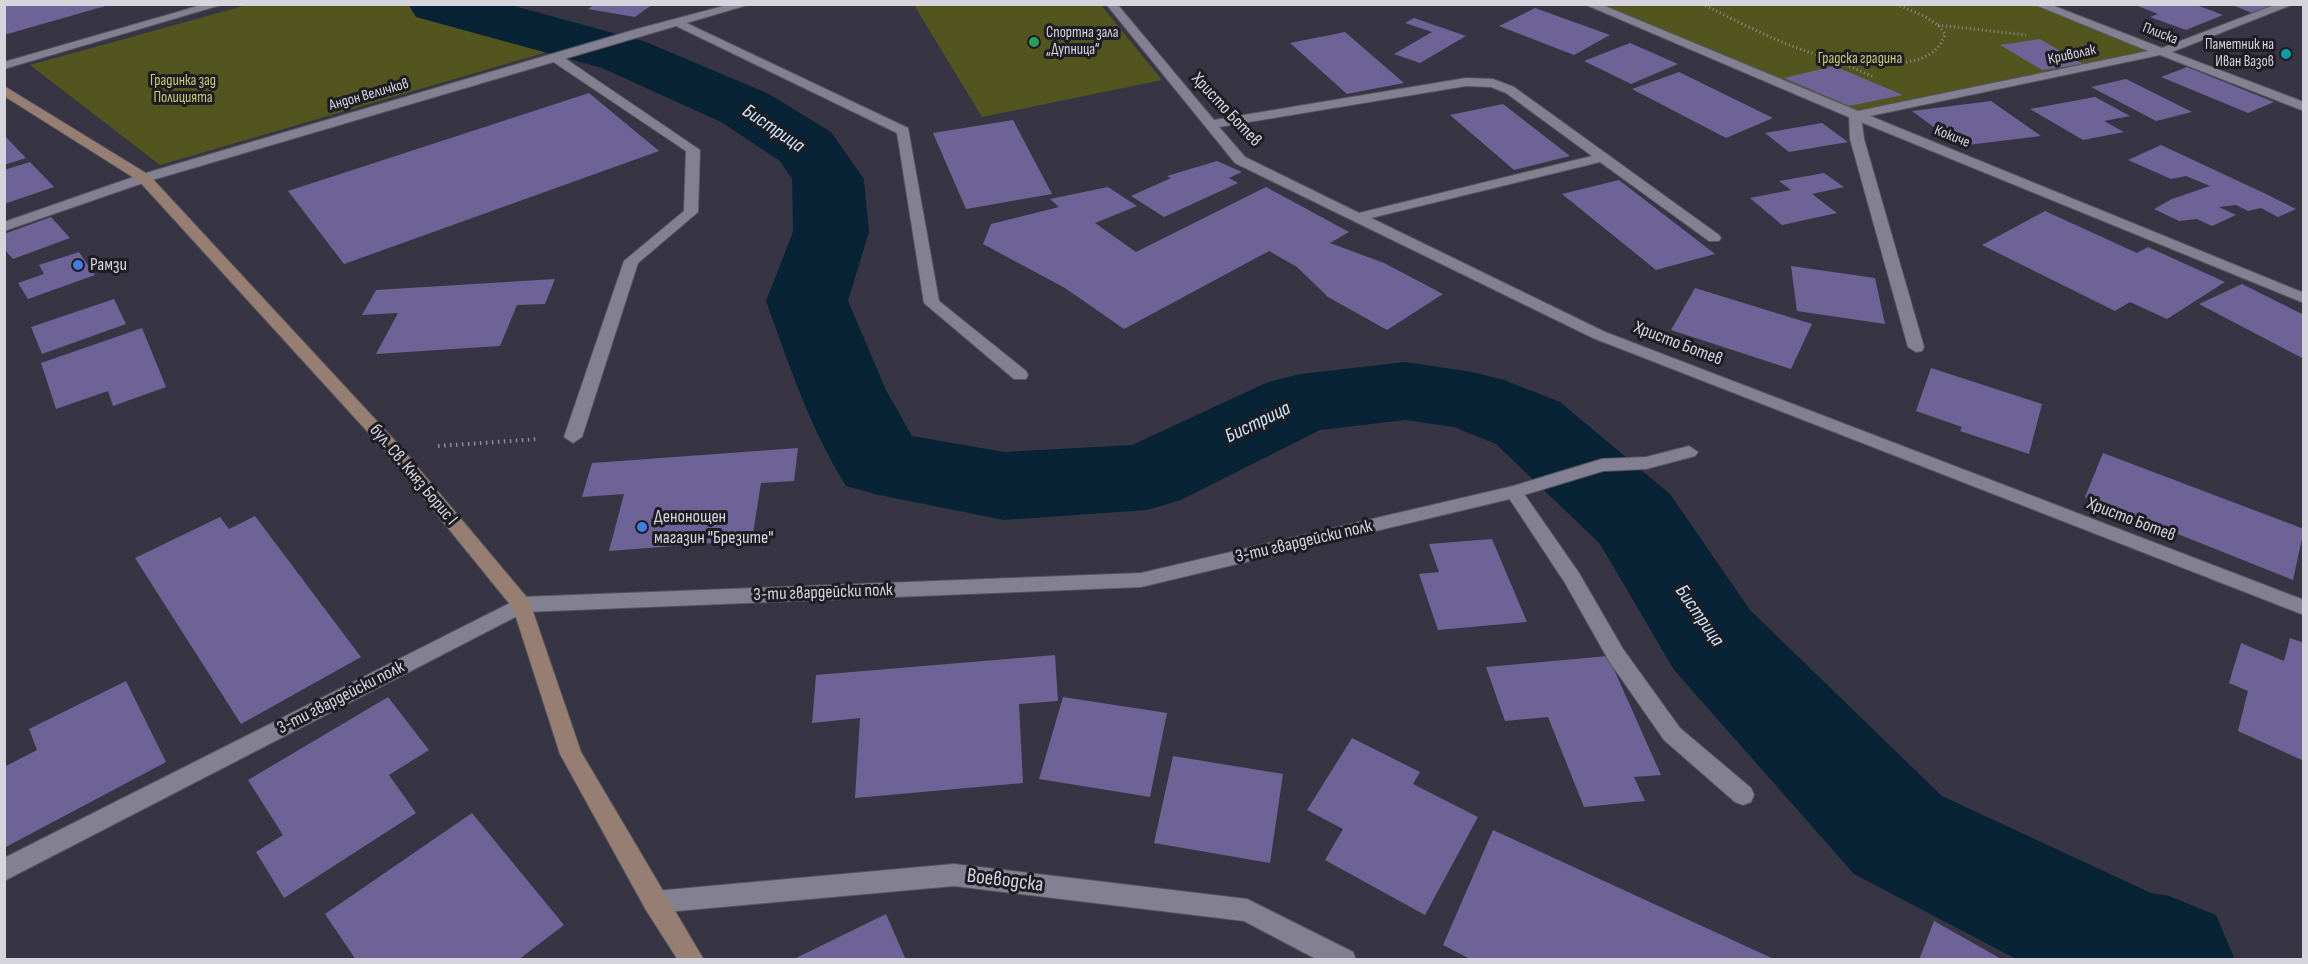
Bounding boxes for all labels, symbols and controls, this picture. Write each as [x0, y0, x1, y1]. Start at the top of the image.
street label: Плиска [2140, 19, 2180, 49]
place label: Спортна зала „Дупница“ [1046, 24, 1119, 59]
marker: Спортна зала „Дупница“ [1027, 35, 1041, 49]
place label: Паметник на Иван Вазов [2205, 36, 2274, 71]
street label: Криволак [2046, 41, 2098, 69]
marker: Паметник на Иван Вазов [2279, 47, 2293, 61]
park label: Градска градина [1818, 50, 1902, 68]
street label: Христо Ботев [1186, 69, 1266, 151]
park label: Градинка зад Полицията [150, 72, 216, 107]
street label: Андон Величков [327, 75, 411, 115]
water label: Бистрица [737, 100, 809, 158]
street label: Кокиче [1932, 122, 1972, 152]
place label: Рамзи [90, 254, 127, 276]
marker: Рамзи [71, 258, 85, 272]
street label: Христо Ботев [1631, 317, 1725, 371]
water label: Бистрица [1221, 397, 1295, 449]
street label: бул. Св. Княз Борис I [364, 420, 462, 530]
street label: Христо Ботев [2084, 493, 2178, 547]
place label: Денонощен магазин "Брезите" [654, 506, 774, 548]
street label: 3-ти гвардейски полк [1234, 516, 1374, 568]
marker: Денонощен магазин "Брезите" [635, 520, 649, 534]
street label: 3-ти гвардейски полк [753, 580, 893, 606]
water label: Бистрица [1669, 581, 1729, 651]
street label: 3-ти гвардейски полк [274, 657, 408, 739]
street label: Воеводска [965, 864, 1045, 898]

